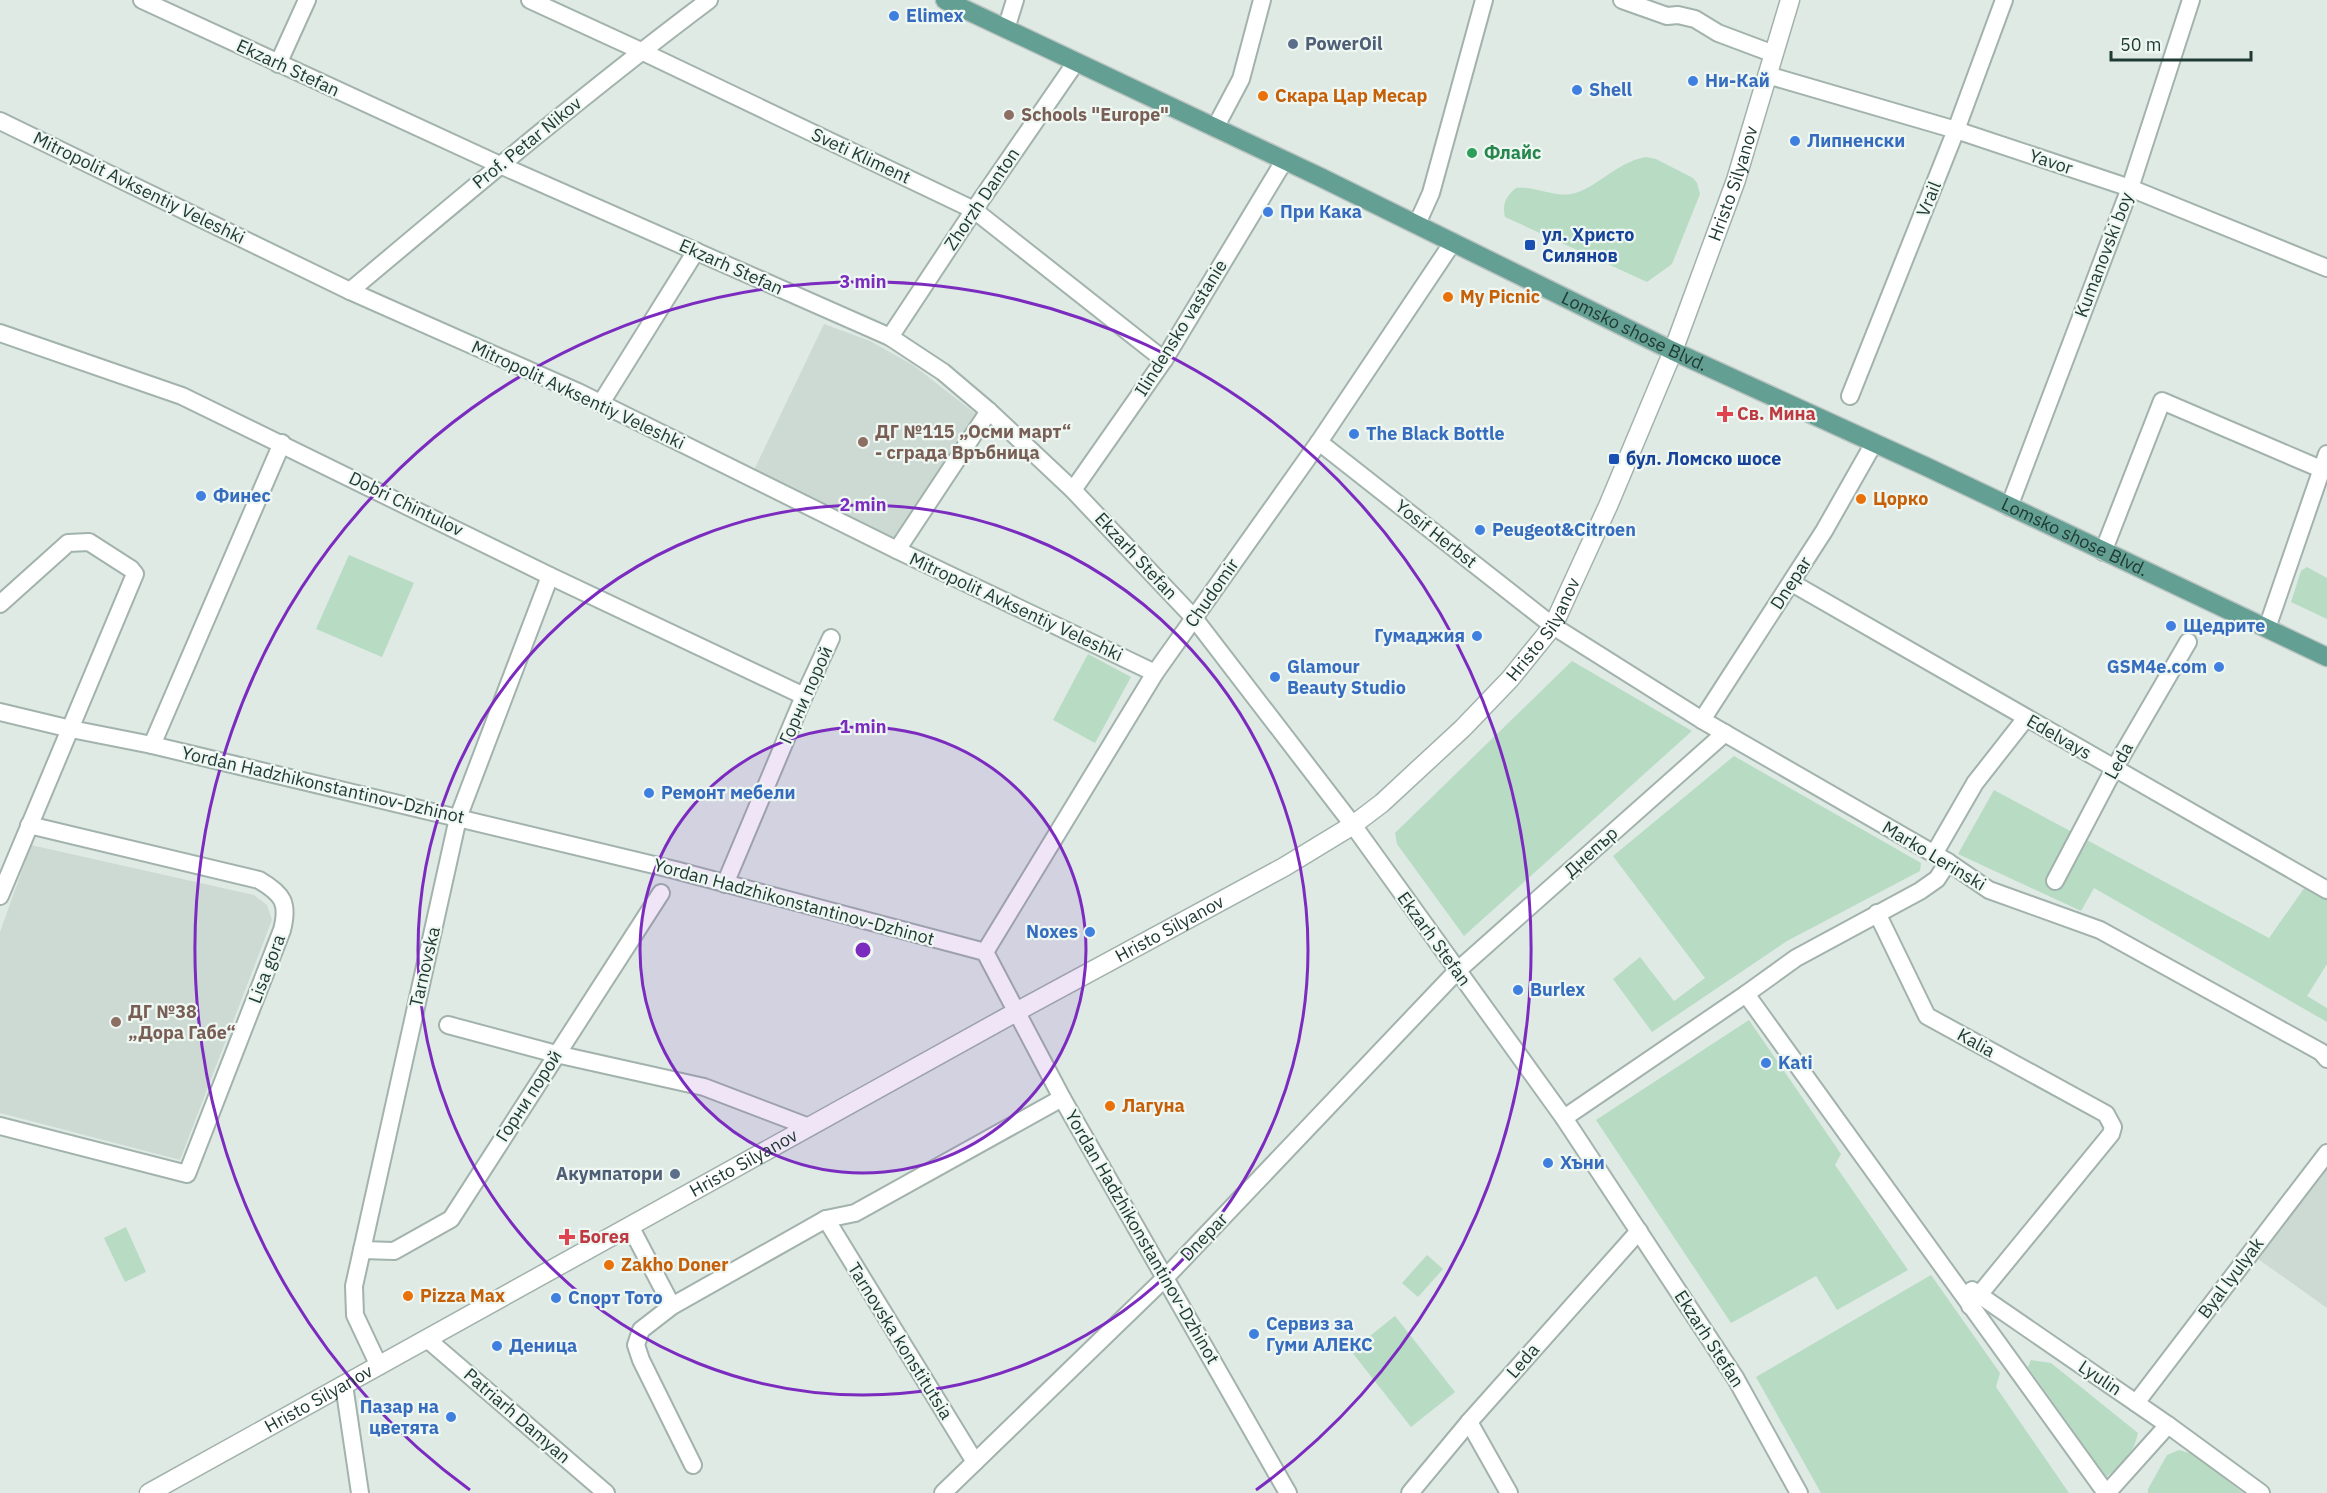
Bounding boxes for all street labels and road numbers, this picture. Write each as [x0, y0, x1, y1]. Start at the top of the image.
street label: Ekzarh Stefan [233, 34, 343, 101]
street label: Prof. Petar Nikov [467, 91, 586, 194]
street label: Sveti Kliment [808, 122, 915, 189]
street label: Hristo Silyanov [1703, 123, 1763, 244]
street label: Mitropolit Avksentiy Veleshki [30, 126, 249, 249]
street label: Zhorzh Danton [939, 143, 1024, 254]
street label: Yavor [2026, 144, 2076, 179]
street label: Vrail [1911, 178, 1946, 220]
street label: Kumanovski boy [2069, 189, 2138, 321]
street label: Ekzarh Stefan [676, 233, 787, 300]
street label: Ilindensko vastanie [1129, 255, 1232, 400]
street label: Lomsko shose Blvd. [1558, 286, 1711, 376]
street label: Mitropolit Avksentiy Veleshki [468, 335, 689, 454]
street label: Dobri Chintulov [345, 466, 467, 541]
street label: Lomsko shose Blvd. [1998, 492, 2152, 581]
street label: Yosif Herbst [1391, 494, 1482, 573]
street label: Ekzarh Stefan [1090, 507, 1183, 604]
street label: Mitropolit Avksentiy Veleshki [906, 547, 1127, 666]
street label: Dnepar [1765, 551, 1816, 614]
street label: Chudomir [1180, 553, 1244, 632]
street label: Hristo Silyanov [1501, 573, 1585, 686]
street label: Горни порой [774, 642, 837, 747]
street label: Edelvays [2023, 709, 2096, 764]
street label: Leda [2099, 738, 2138, 783]
street label: Yordan Hadzhikonstantinov-Dzhinot [179, 741, 467, 828]
street label: Marko Lerinski [1878, 816, 1990, 896]
street label: Днепър [1559, 821, 1622, 882]
street label: Yordan Hadzhikonstantinov-Dzhinot [651, 853, 937, 950]
street label: Ekzarh Stefan [1392, 887, 1476, 990]
street label: Hristo Silyanov [1111, 890, 1228, 967]
street label: Tarnovska [404, 924, 445, 1009]
street label: Lisa gora [243, 931, 290, 1006]
street label: Kalia [1953, 1023, 2000, 1062]
street label: Горни порой [490, 1046, 567, 1146]
street label: Yordan Hadzhikonstantinov-Dzhinot [1060, 1106, 1225, 1368]
street label: Hristo Silyanov [685, 1123, 802, 1202]
street label: Dnepar [1175, 1207, 1233, 1266]
street label: Byal lyulyak [2193, 1232, 2269, 1323]
street label: Tarnovska konstitutsia [843, 1258, 958, 1424]
street label: Ekzarh Stefan [1669, 1286, 1749, 1392]
street label: Leda [1501, 1338, 1544, 1383]
street label: Lyulin [2074, 1355, 2126, 1400]
street label: Hristo Silyanov [260, 1359, 377, 1438]
street label: Patriarh Damyan [459, 1363, 576, 1468]

